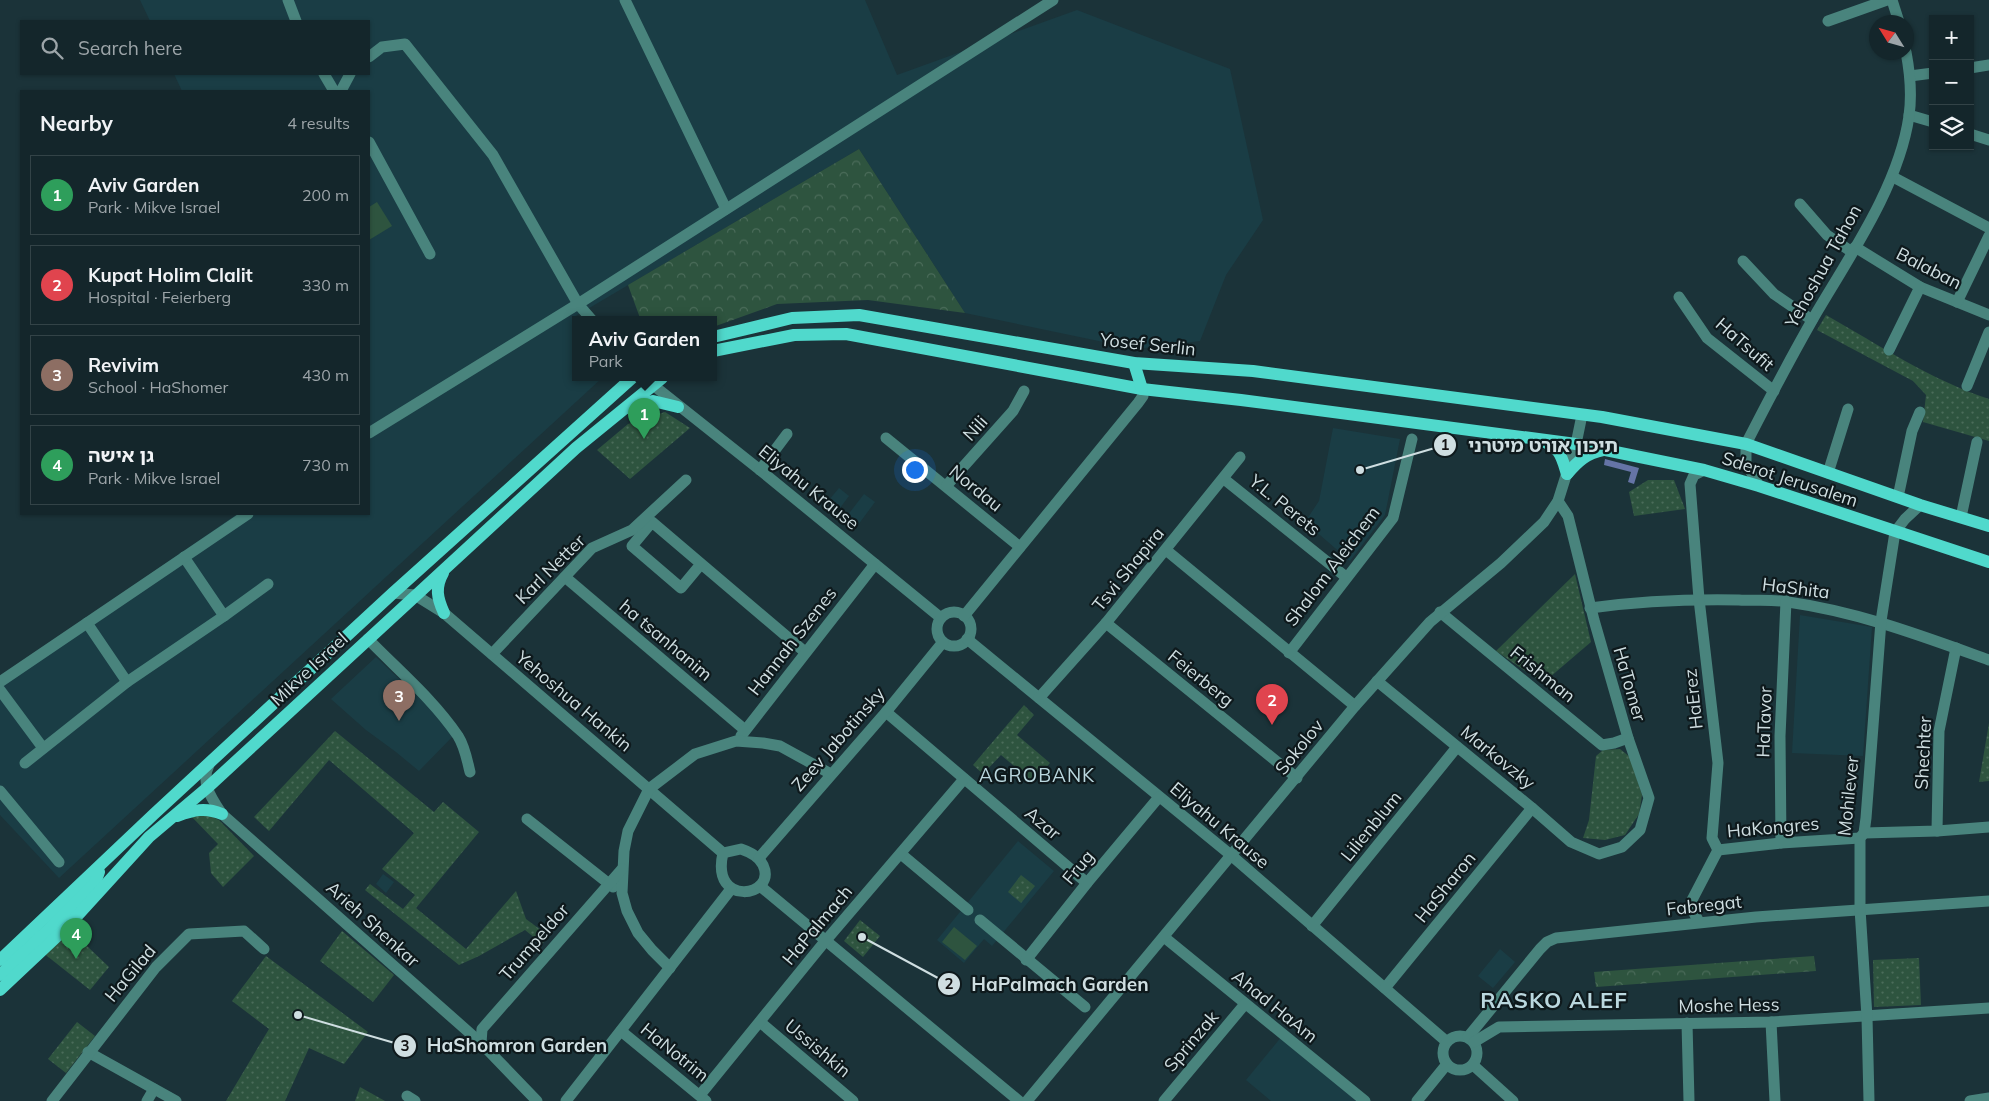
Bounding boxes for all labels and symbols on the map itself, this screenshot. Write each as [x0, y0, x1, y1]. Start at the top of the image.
north arrow [1869, 15, 1914, 60]
street label: Yehoshua Tahon [1779, 200, 1866, 332]
street label: Balaban [1892, 242, 1966, 294]
street label: HaTsufit [1711, 312, 1779, 376]
street label: Yosef Serlin [1098, 327, 1197, 360]
pin: 1 [628, 398, 660, 439]
street label: Nili [958, 411, 992, 445]
callout: תיכון אורט מיטרני [1433, 428, 1628, 462]
text: תיכון אורט מיטרני [1468, 433, 1618, 457]
text: 1 [1440, 435, 1450, 454]
street label: Eliyahu Krause [754, 439, 864, 535]
street label: Sderot Jerusalem [1719, 446, 1861, 512]
your location [902, 457, 928, 483]
street label: Nordau [945, 460, 1007, 516]
street label: Y.L. Perets [1244, 469, 1325, 541]
street label: Shalom Aleichem [1279, 501, 1385, 631]
street label: Tsvi Shapira [1087, 522, 1169, 616]
street label: Karl Netter [510, 529, 590, 609]
street label: HaShita [1761, 572, 1831, 604]
street label: Hannah Szenes [743, 582, 841, 700]
street label: ha tsanhanim [615, 594, 717, 686]
street label: Mikve Israel [265, 627, 353, 711]
street label: Frishman [1506, 641, 1580, 707]
street label: HaTomer [1608, 644, 1652, 724]
street label: Yehoshua Hankin [510, 645, 637, 756]
street label: Feierberg [1163, 645, 1239, 711]
street label: HaErez [1678, 668, 1708, 730]
pin: 3 [383, 680, 415, 721]
street label: Zeev Jabotinsky [787, 682, 890, 796]
pin: 2 [1256, 684, 1288, 725]
street label: HaTavor [1751, 686, 1777, 758]
street label: Sokolov [1270, 714, 1329, 779]
street label: Shechter [1910, 715, 1936, 790]
street label: Markovzky [1456, 720, 1540, 794]
street label: Mohilever [1832, 754, 1864, 837]
district label: AGROBANK [979, 763, 1095, 787]
street label: Eliyahu Krause [1166, 777, 1274, 873]
street label: Lilienblum [1336, 786, 1406, 866]
street label: Azar [1020, 801, 1066, 845]
street label: HaKongres [1726, 812, 1820, 842]
street label: Frug [1057, 845, 1099, 889]
street label: HaSharon [1410, 847, 1480, 927]
street label: Arieh Shenkar [322, 876, 425, 972]
street label: HaPalmach [777, 880, 857, 970]
street label: Fabregat [1665, 890, 1743, 920]
street label: Trumpeldor [494, 898, 574, 985]
pin: 4 [60, 918, 92, 959]
street label: HaGilad [99, 940, 161, 1006]
street label: Ahad HaAm [1227, 964, 1323, 1048]
callout: HaPalmach Garden [936, 967, 1158, 1001]
text: HaPalmach Garden [971, 972, 1149, 996]
text: 2 [944, 974, 954, 993]
district label: RASKO ALEF [1480, 986, 1628, 1014]
street label: Moshe Hess [1678, 993, 1780, 1017]
street label: Sprinzak [1159, 1005, 1224, 1076]
street label: Ussishkin [780, 1014, 856, 1082]
street label: HaNotrim [636, 1018, 714, 1086]
callout: HaShomron Garden [392, 1029, 618, 1063]
text: HaShomron Garden [427, 1033, 607, 1057]
text: 3 [400, 1036, 410, 1055]

